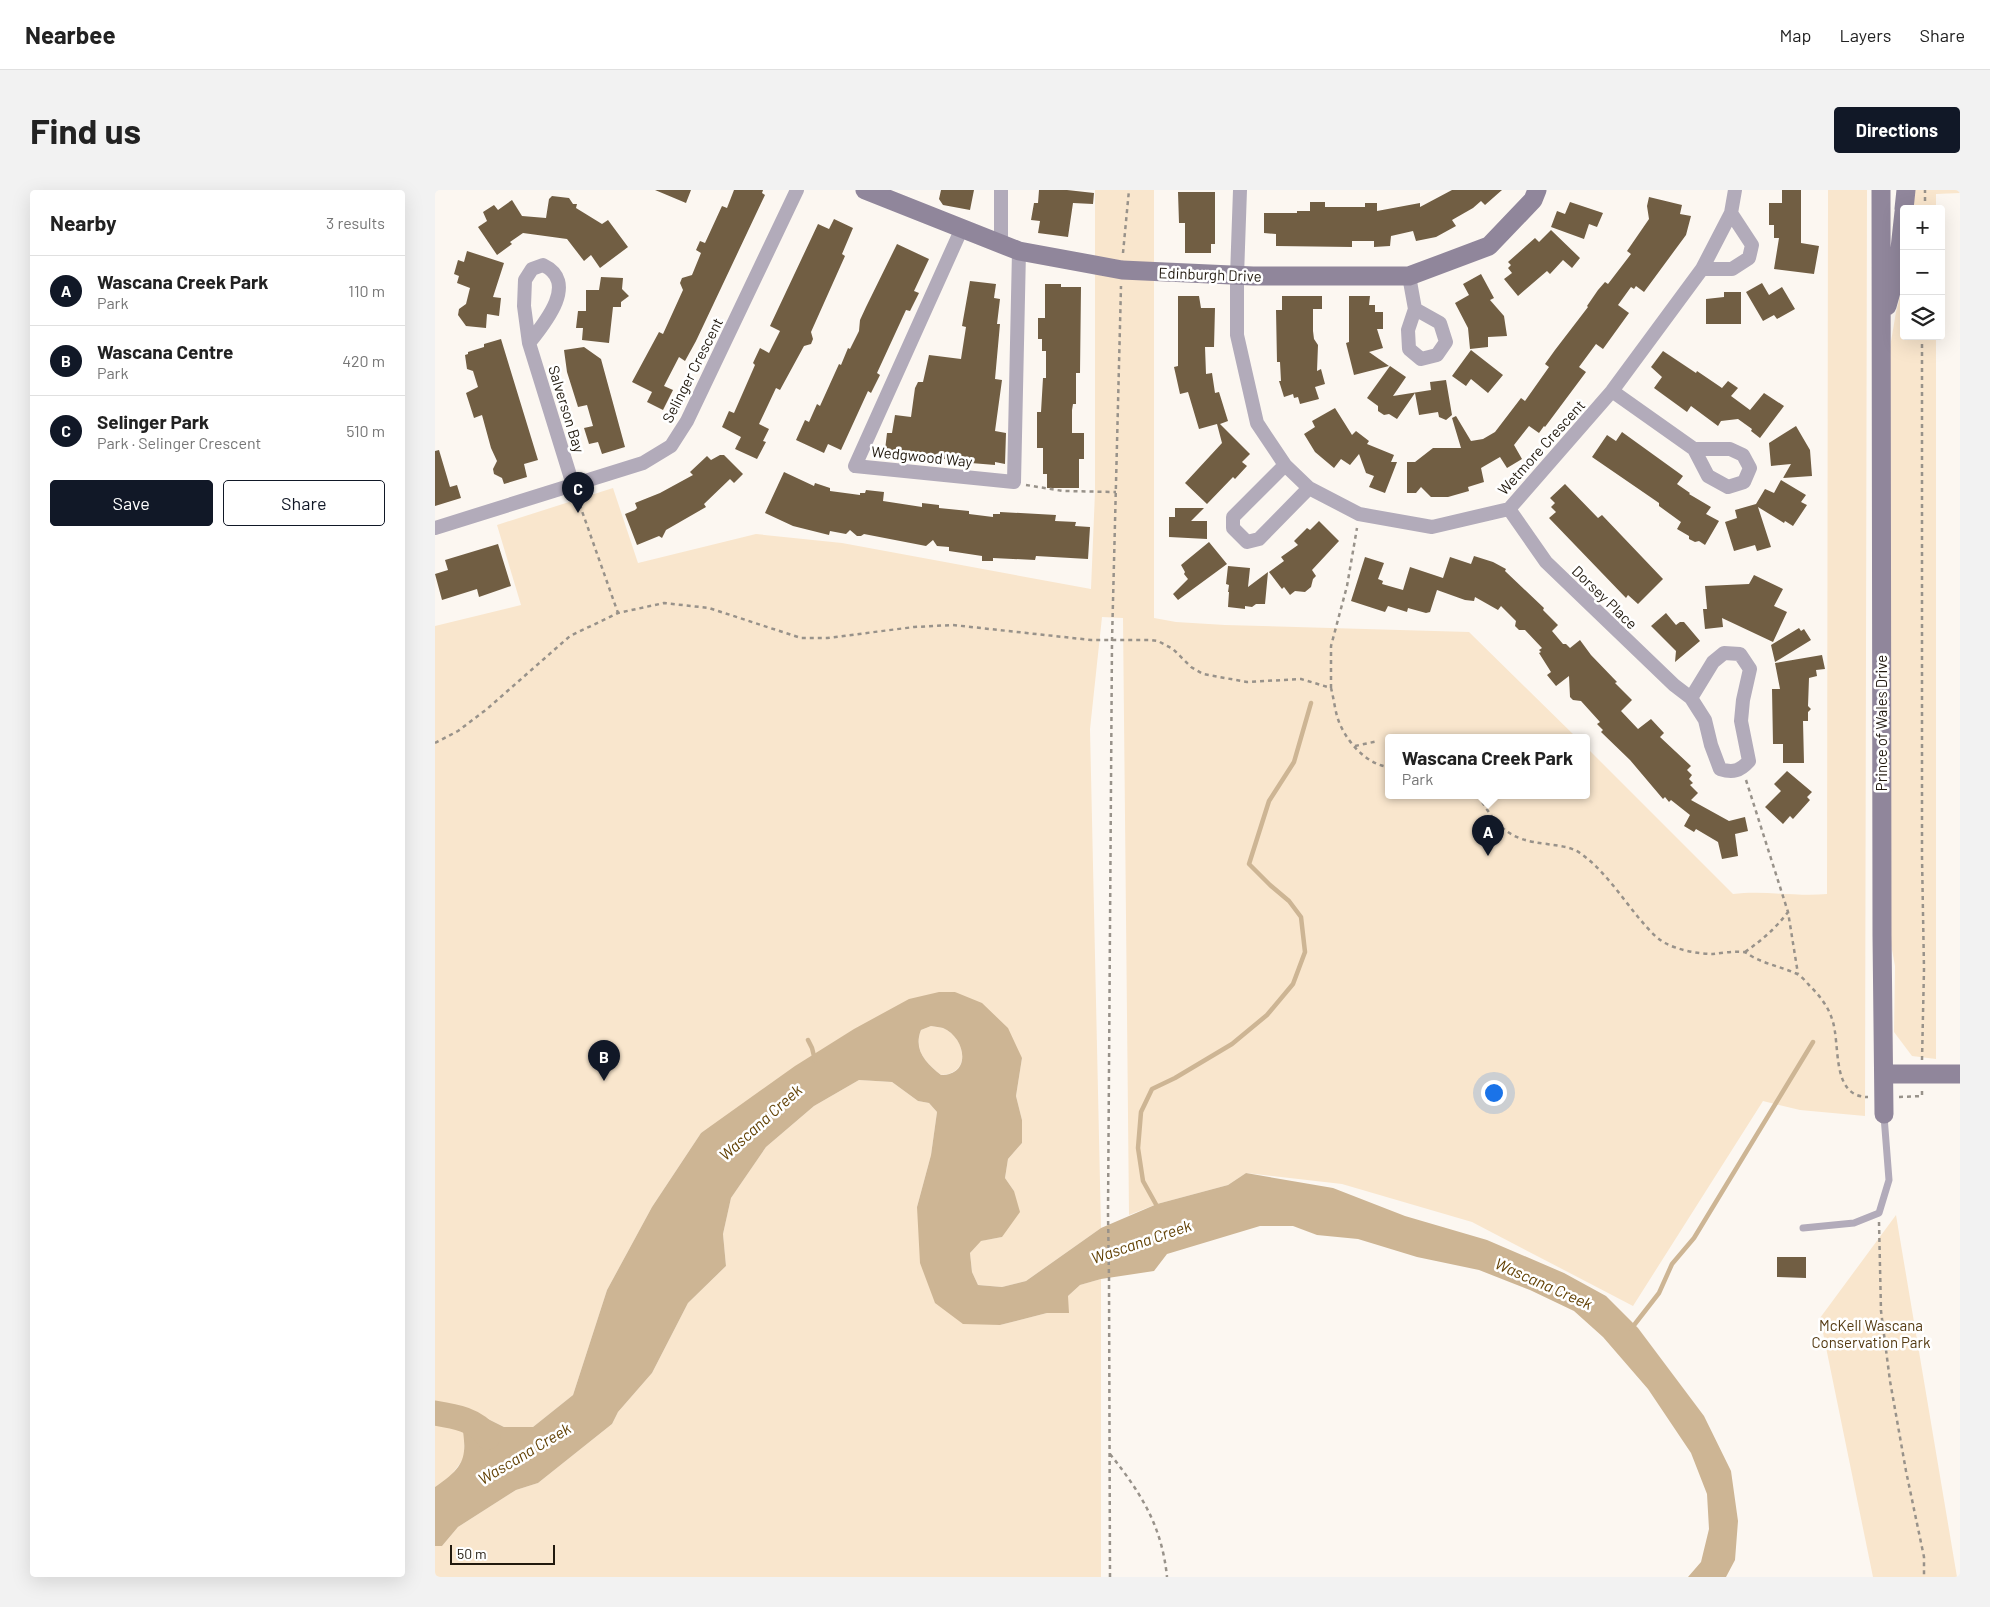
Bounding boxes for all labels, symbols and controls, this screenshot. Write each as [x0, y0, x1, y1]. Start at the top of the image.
text: Nearbee [25, 20, 116, 49]
text: Map [1779, 24, 1811, 46]
text: Layers [1839, 24, 1892, 46]
text: Share [1920, 24, 1965, 46]
button: Directions [1834, 107, 1960, 153]
text: Find us [30, 109, 141, 151]
map controls [1900, 205, 1945, 340]
button: + [1900, 205, 1945, 250]
text: Nearby [50, 210, 116, 235]
text: 3 results [326, 213, 385, 232]
button: − [1900, 250, 1945, 295]
street label: Edinburgh Drive [1158, 263, 1262, 285]
text: Wascana Creek Park [97, 270, 268, 293]
text: A [61, 281, 71, 300]
text: 110 m [348, 281, 385, 300]
text: Park [97, 293, 128, 312]
button: layers [1900, 295, 1945, 340]
street label: Selinger Crescent [658, 314, 726, 426]
text: Wascana Centre [97, 340, 233, 363]
text: B [61, 351, 71, 370]
text: 420 m [342, 351, 385, 370]
text: Park [97, 363, 128, 382]
street label: Salverson Bay [545, 363, 589, 455]
street label: Wetmore Crescent [1494, 396, 1588, 498]
text: Selinger Park [97, 410, 209, 433]
text: C [61, 421, 71, 440]
text: 510 m [346, 421, 385, 440]
text: Park · Selinger Crescent [97, 433, 261, 452]
street label: Wedgwood Way [870, 442, 974, 470]
pin: C [562, 472, 594, 513]
button: Save [50, 480, 213, 526]
button: Share [223, 480, 385, 526]
street label: Dorsey Place [1569, 562, 1641, 632]
street label: Prince of Wales Drive [1872, 655, 1890, 791]
popup [1385, 734, 1590, 799]
text: Wascana Creek Park [1402, 746, 1573, 769]
text: Park [1402, 769, 1433, 788]
pin: A [1472, 815, 1504, 856]
pin: B [588, 1040, 620, 1081]
water label: Wascana Creek [715, 1080, 805, 1164]
your location [1481, 1080, 1507, 1106]
water label: Wascana Creek [1088, 1215, 1194, 1267]
water label: Wascana Creek [1492, 1253, 1596, 1313]
park label: McKell Wascana Conservation Park [1811, 1316, 1931, 1351]
water label: Wascana Creek [474, 1418, 574, 1488]
scale bar [450, 1542, 555, 1565]
text: 50 m [457, 1545, 486, 1562]

